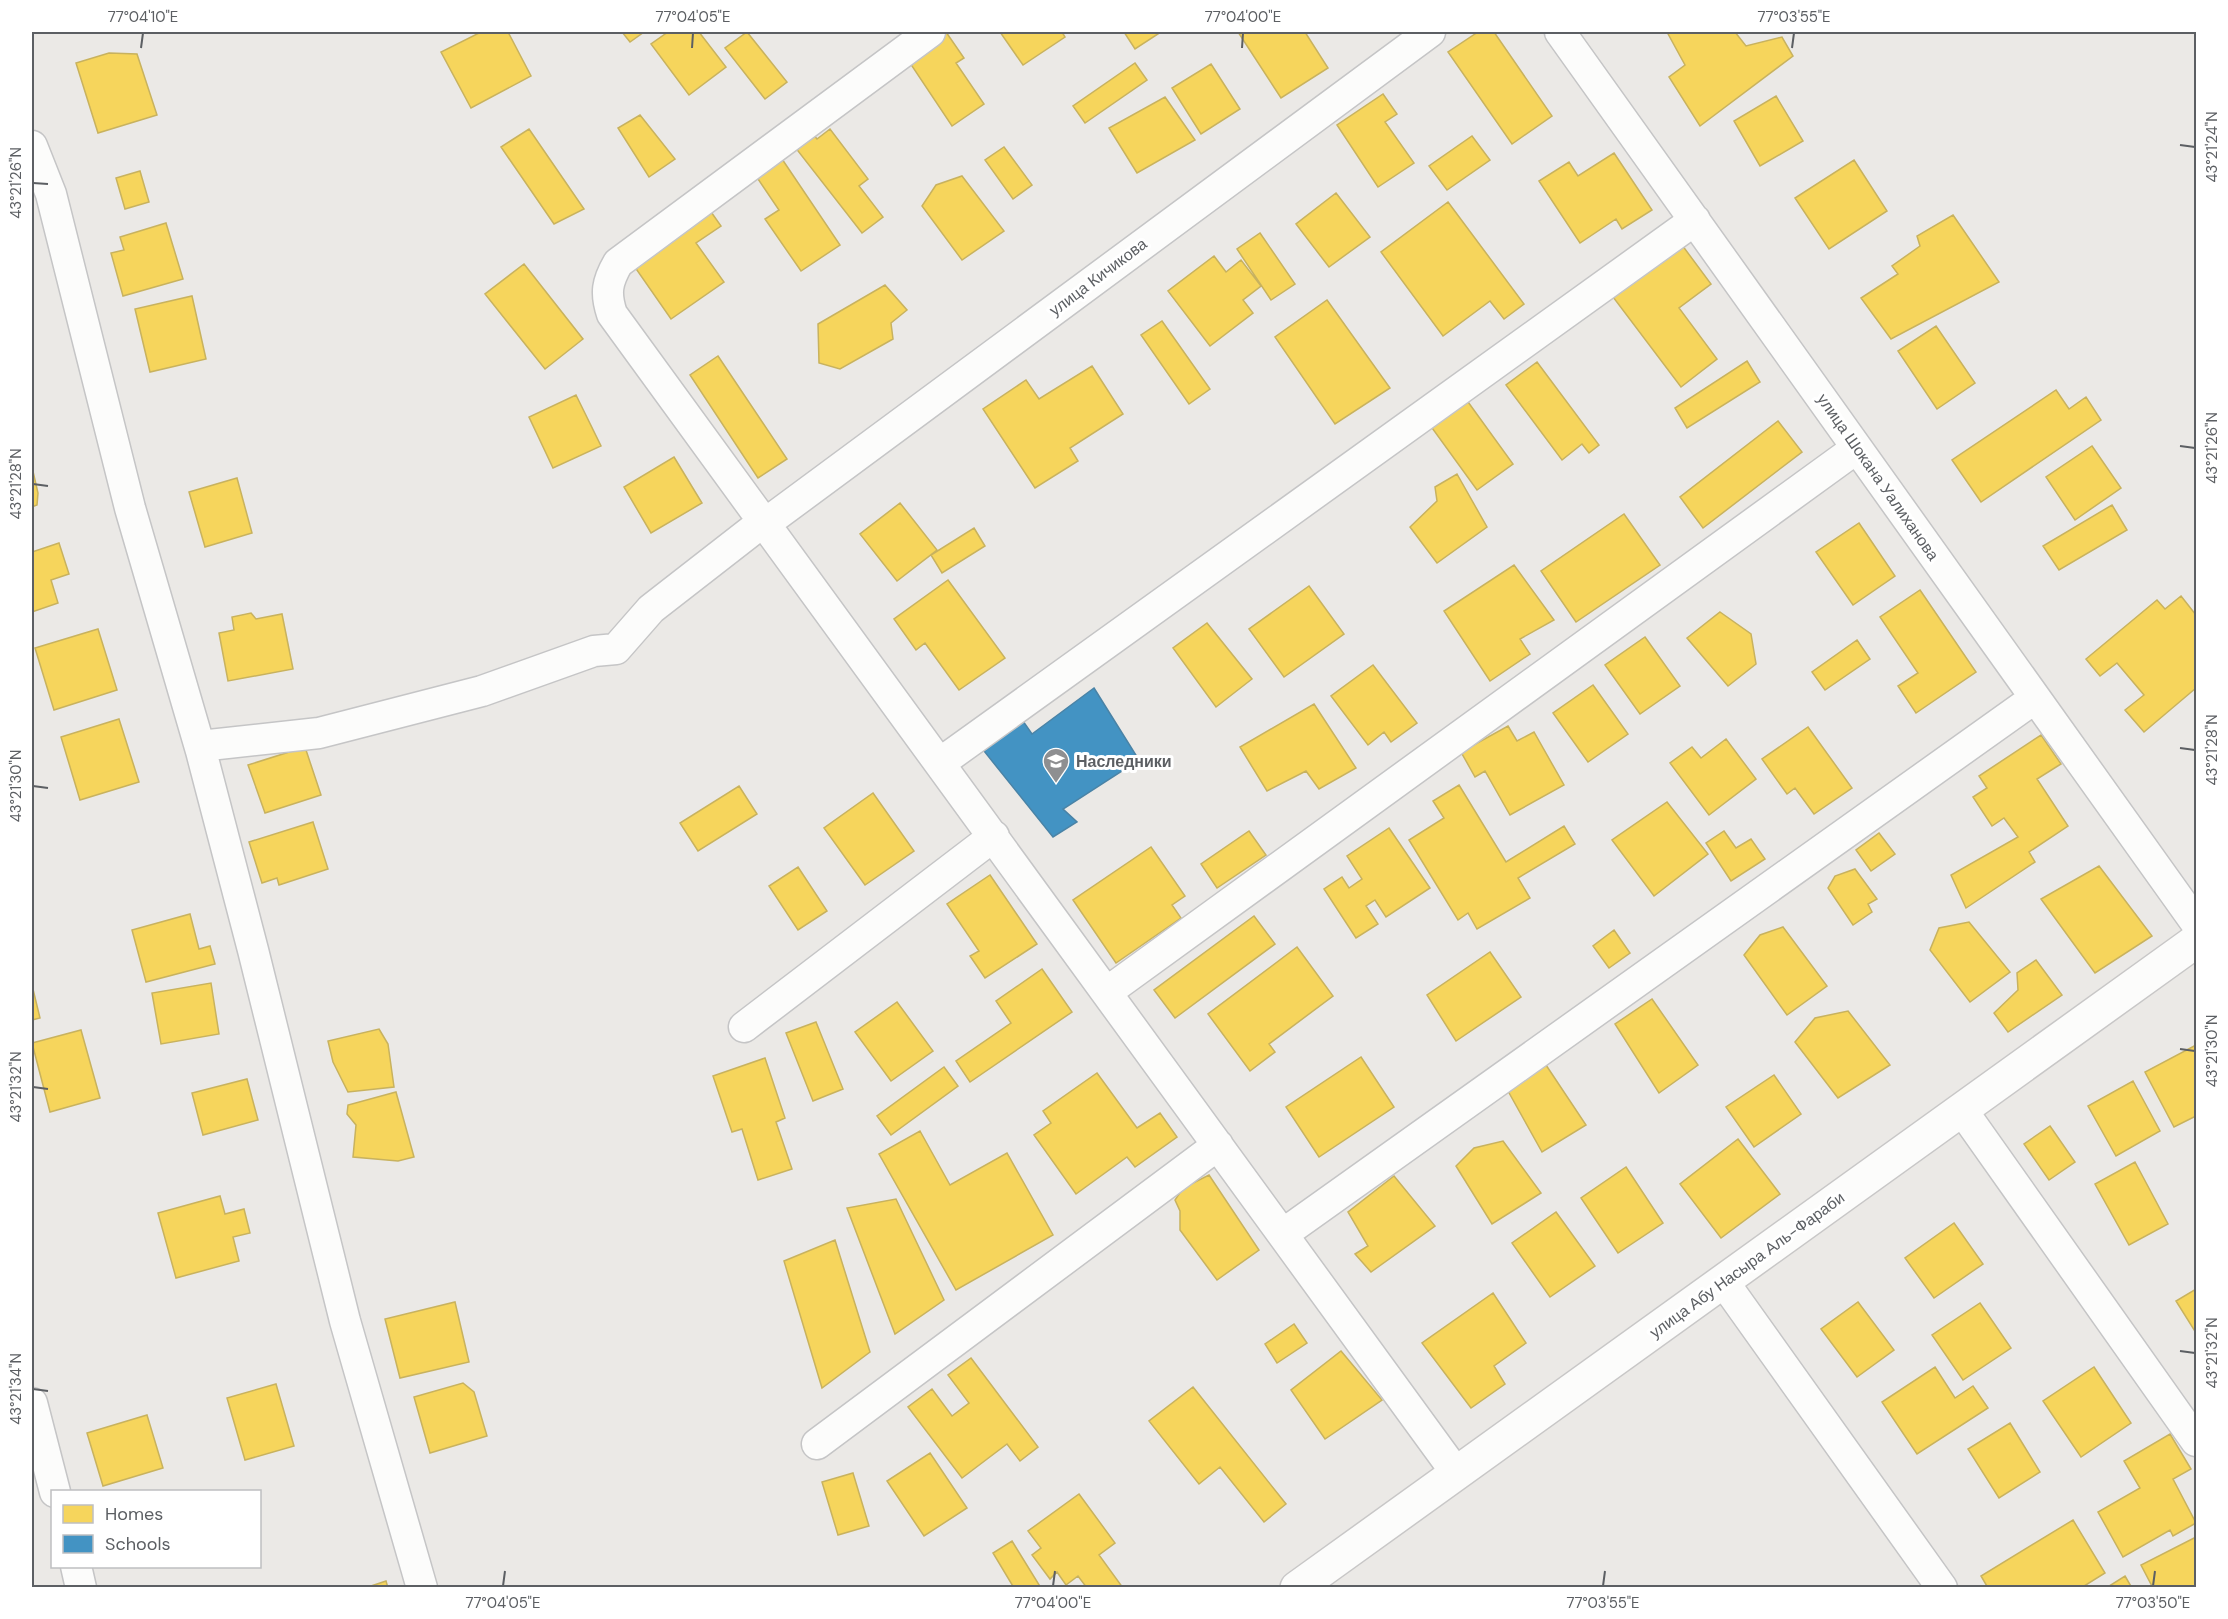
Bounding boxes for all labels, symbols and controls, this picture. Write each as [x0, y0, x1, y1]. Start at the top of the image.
text: 77°04'10"E [108, 7, 178, 27]
text: 77°04'05"E [656, 7, 730, 27]
text: 77°04'00"E [1205, 7, 1281, 27]
text: 77°03'55"E [1757, 7, 1831, 27]
text: 43°21'24"N [2202, 111, 2222, 183]
text: 43°21'26"N [6, 147, 26, 219]
street label: улица Кичикова [1045, 233, 1151, 321]
street label: улица Шокана Уалиханова [1812, 389, 1944, 565]
text: 43°21'26"N [2202, 412, 2222, 484]
text: 43°21'28"N [6, 448, 26, 520]
text: 43°21'28"N [2202, 714, 2222, 786]
school or university icon: Наследники [1041, 746, 1071, 784]
text: 43°21'30"N [6, 750, 26, 822]
place label: Наследники [1076, 751, 1172, 772]
text: 43°21'30"N [2202, 1015, 2222, 1087]
text: 43°21'32"N [6, 1051, 26, 1123]
street label: улица Абу Насыра Аль-Фараби [1645, 1187, 1849, 1343]
text: 43°21'32"N [2202, 1317, 2222, 1389]
text: 43°21'34"N [6, 1353, 26, 1425]
legend [51, 1490, 261, 1568]
text: Homes [105, 1502, 163, 1526]
text: Schools [105, 1532, 170, 1556]
text: 77°04'05"E [466, 1593, 540, 1613]
text: 77°04'00"E [1015, 1593, 1091, 1613]
text: 77°03'55"E [1566, 1593, 1640, 1613]
text: 77°03'50"E [2116, 1593, 2190, 1613]

